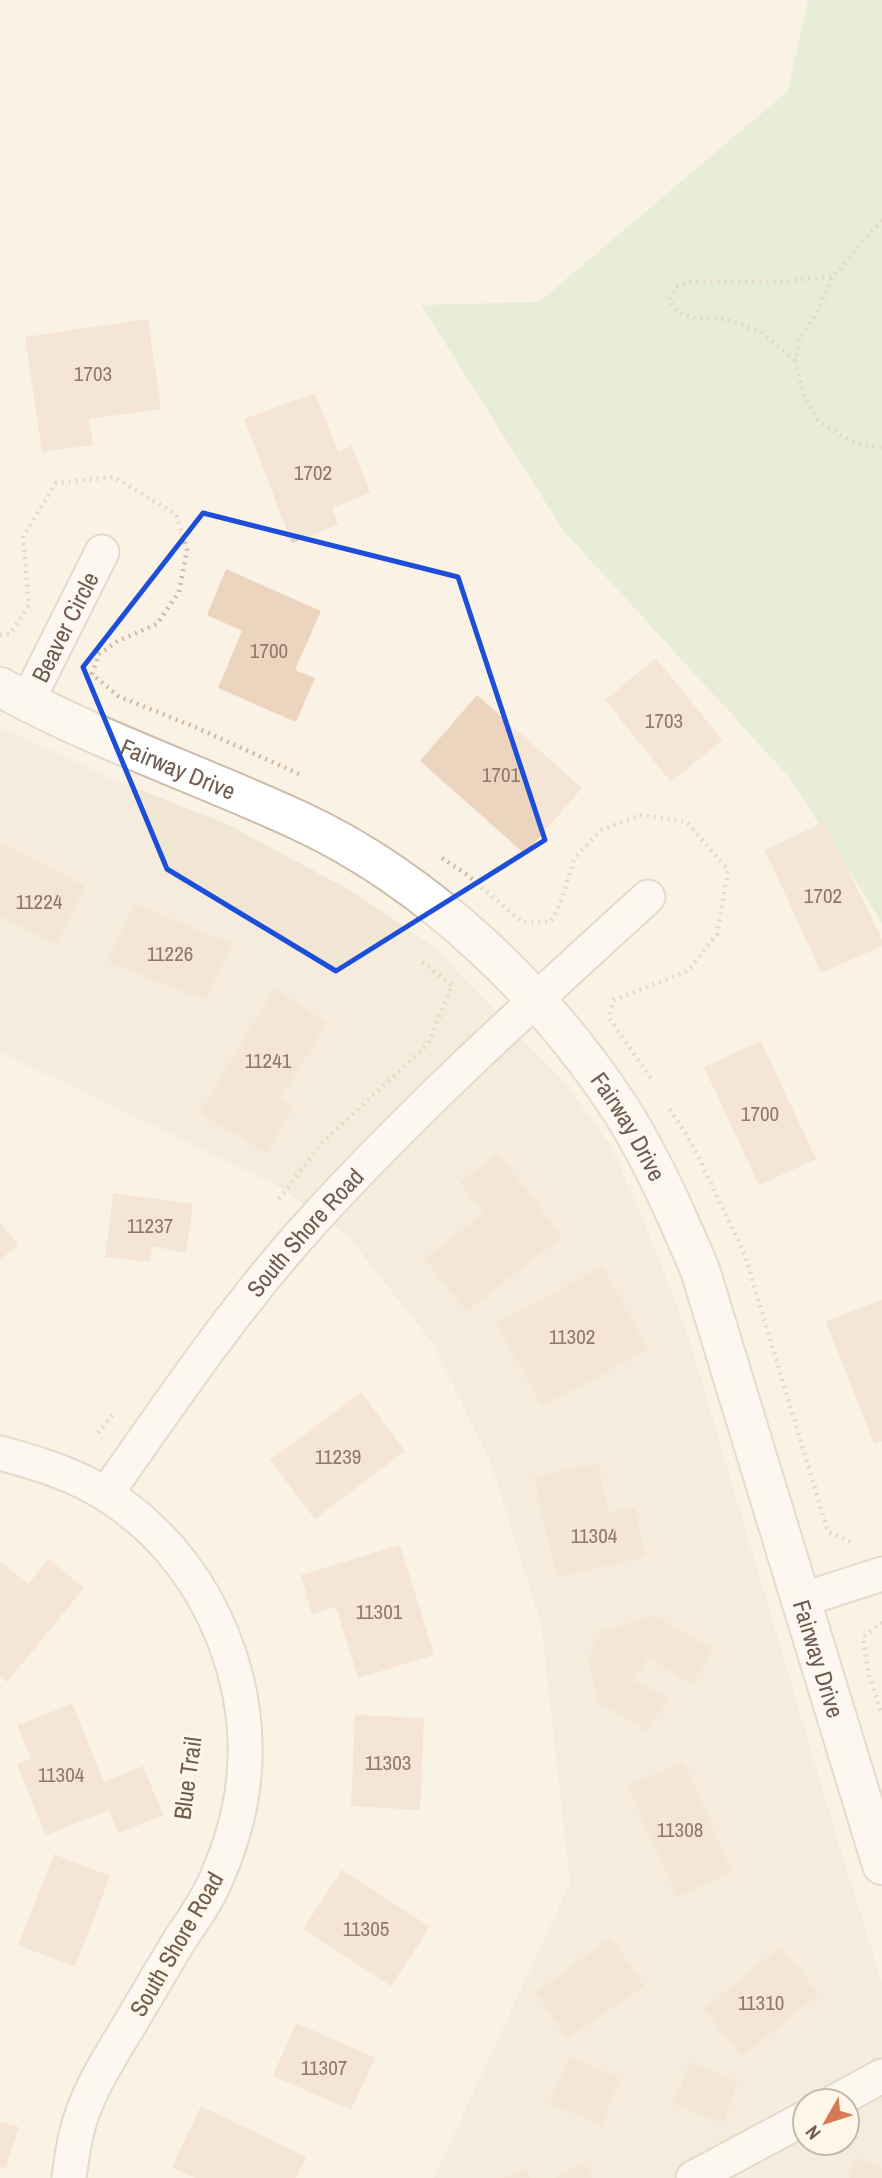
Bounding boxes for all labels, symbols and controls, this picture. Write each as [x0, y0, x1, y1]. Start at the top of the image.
house number: 1703 [74, 359, 112, 388]
house number: 1702 [294, 458, 332, 487]
street label: Beaver Circle [24, 566, 106, 687]
house number: 1700 [250, 636, 288, 665]
house number: 1703 [645, 706, 683, 735]
street label: Fairway Drive [116, 731, 240, 807]
house number: 1701 [482, 760, 521, 789]
house number: 1702 [804, 881, 842, 910]
house number: 11224 [16, 887, 63, 916]
house number: 11226 [147, 939, 193, 968]
house number: 11241 [245, 1046, 292, 1075]
street label: Fairway Drive [584, 1065, 674, 1186]
house number: 1700 [741, 1099, 779, 1128]
street label: South Shore Road [239, 1161, 370, 1303]
house number: 11237 [127, 1211, 173, 1240]
house number: 11302 [549, 1322, 595, 1351]
house number: 11239 [315, 1442, 361, 1471]
house number: 11304 [571, 1521, 618, 1550]
street label: Fairway Drive [786, 1596, 852, 1722]
house number: 11301 [356, 1597, 403, 1626]
street label: Blue Trail [165, 1735, 209, 1821]
house number: 11303 [365, 1748, 411, 1777]
house number: 11304 [38, 1760, 85, 1789]
house number: 11308 [657, 1815, 703, 1844]
street label: South Shore Road [122, 1866, 230, 2022]
house number: 11305 [343, 1914, 389, 1943]
house number: 11310 [738, 1988, 784, 2017]
house number: 11307 [301, 2053, 347, 2082]
north arrow [791, 2087, 861, 2157]
text: N [799, 2120, 826, 2145]

